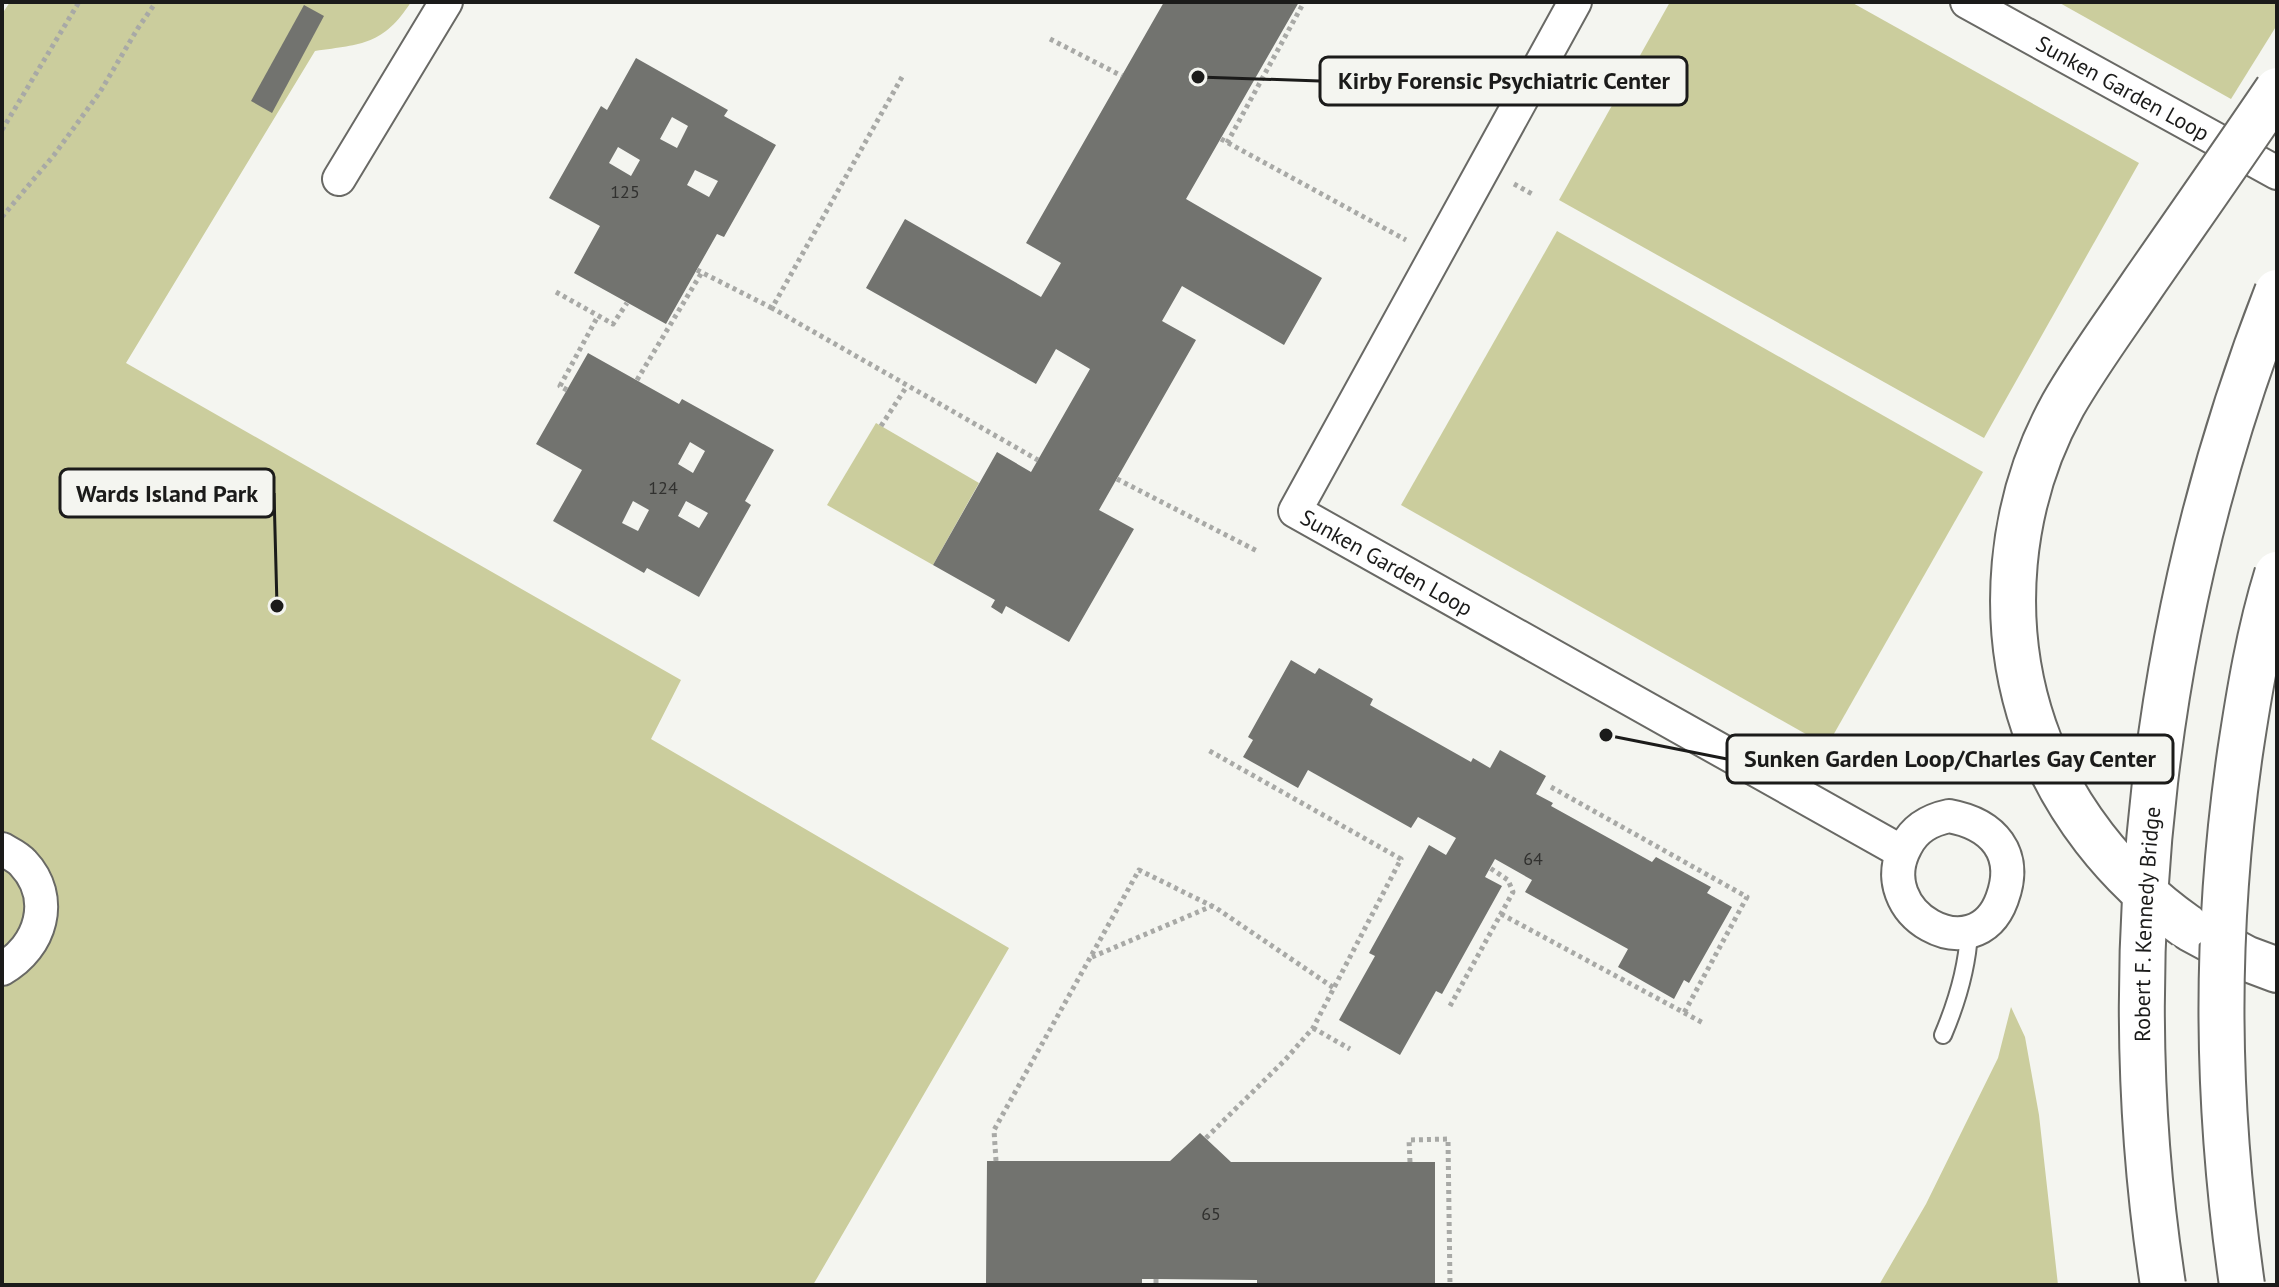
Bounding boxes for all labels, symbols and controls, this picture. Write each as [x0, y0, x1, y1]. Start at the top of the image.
street label: Sunken Garden Loop [2031, 29, 2214, 147]
callout: Kirby Forensic Psychiatric Center [1320, 57, 1687, 105]
text: Kirby Forensic Psychiatric Center [1338, 65, 1671, 96]
house number: 125 [610, 180, 640, 203]
callout: Wards Island Park [60, 469, 274, 517]
house number: 124 [648, 476, 678, 499]
text: Wards Island Park [76, 478, 258, 509]
street label: Sunken Garden Loop [1295, 503, 1478, 622]
callout: Sunken Garden Loop/Charles Gay Center [1727, 735, 2173, 783]
text: Sunken Garden Loop/Charles Gay Center [1744, 743, 2157, 774]
street label: Robert F. Kennedy Bridge [2128, 805, 2166, 1042]
house number: 64 [1523, 847, 1543, 870]
house number: 65 [1201, 1202, 1221, 1225]

